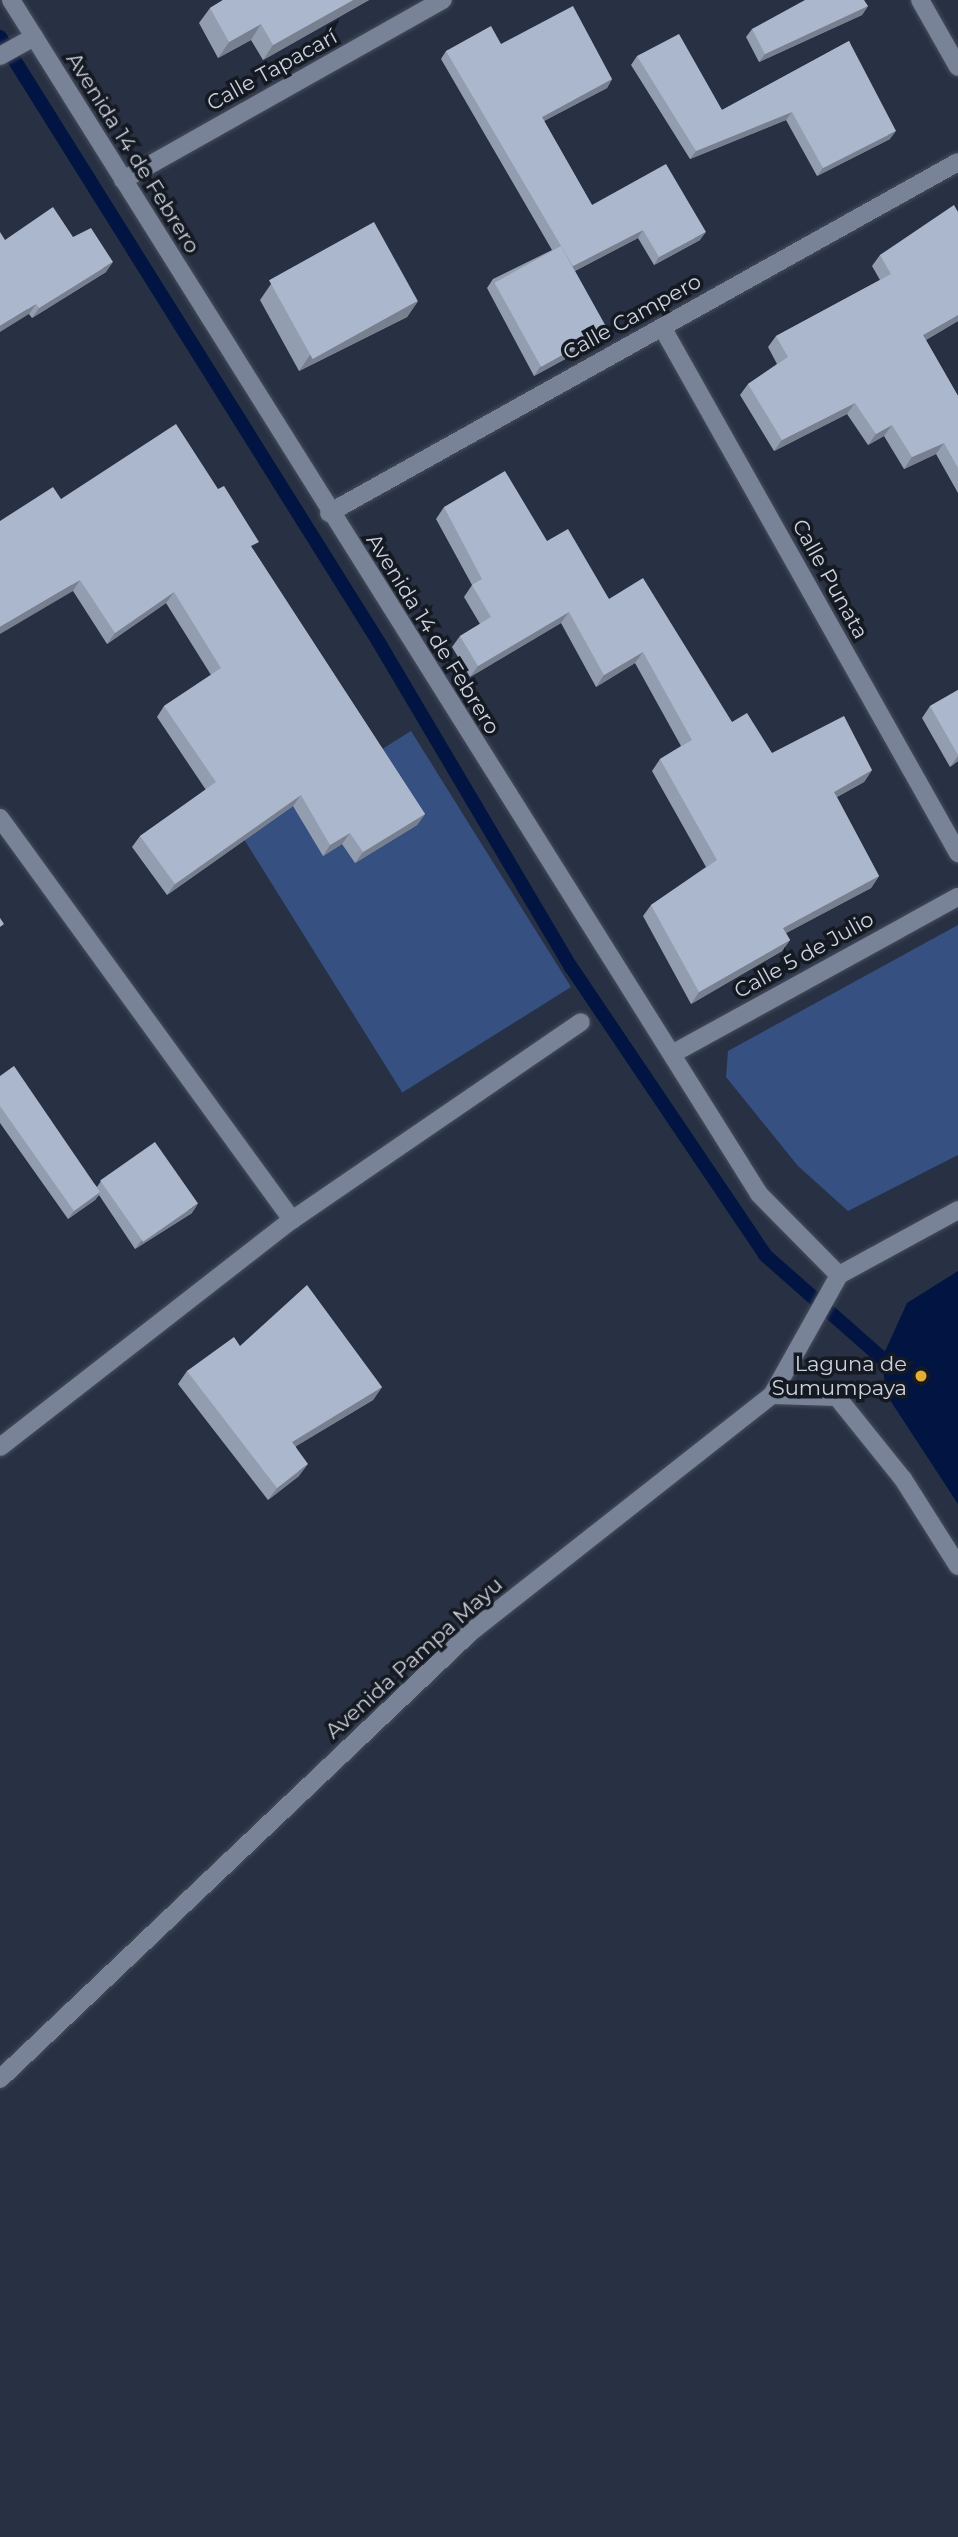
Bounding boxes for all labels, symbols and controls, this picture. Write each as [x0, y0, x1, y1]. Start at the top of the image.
street label: Calle Tapacarí [202, 24, 342, 116]
street label: Avenida 14 de Febrero [61, 48, 205, 258]
street label: Calle Campero [558, 269, 706, 365]
street label: Calle Punata [787, 515, 873, 643]
street label: Avenida 14 de Febrero [361, 529, 505, 739]
street label: Calle 5 de Julio [730, 906, 878, 1004]
place label: Laguna de Sumumpaya [772, 1351, 907, 1401]
marker: Laguna de Sumumpaya [913, 1368, 929, 1384]
street label: Avenida Pampa Mayu [320, 1572, 508, 1744]

